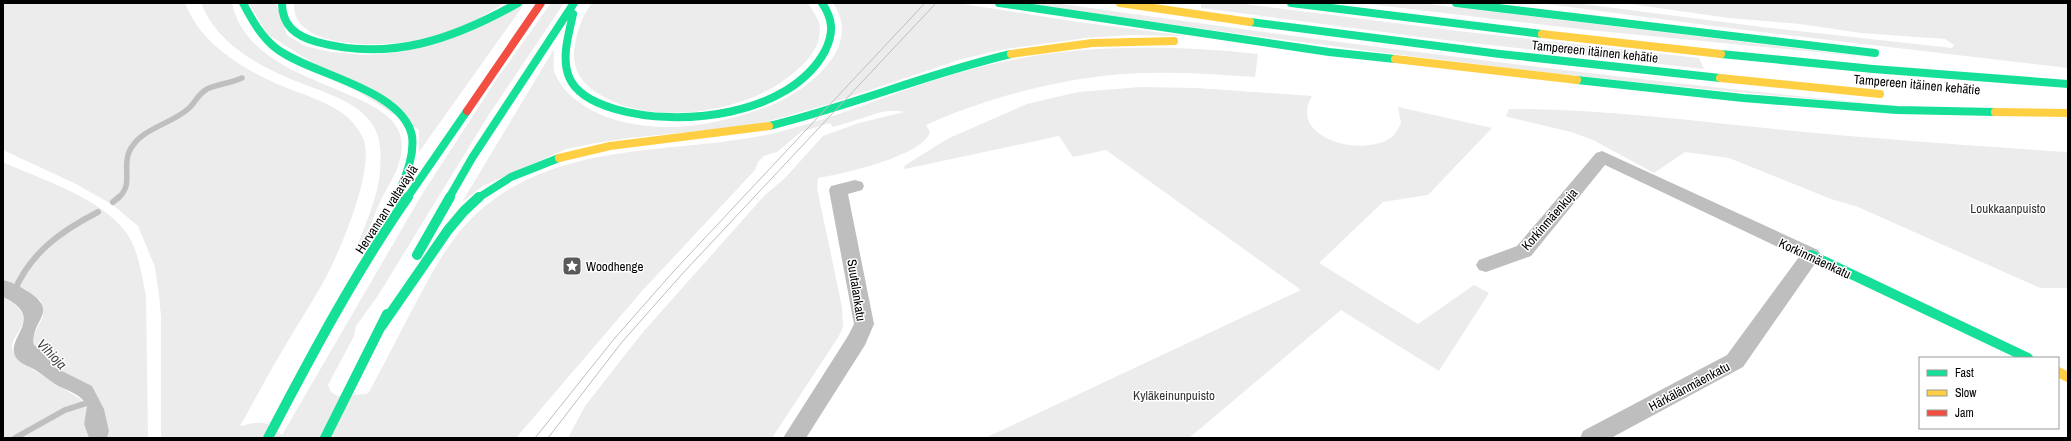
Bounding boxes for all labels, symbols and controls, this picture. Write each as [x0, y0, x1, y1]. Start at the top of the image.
street label: Tampereen itäinen kehätie [1531, 36, 1659, 67]
street label: Tampereen itäinen kehätie [1853, 70, 1981, 99]
street label: Hervannan valtaväylä [351, 162, 421, 257]
street label: Korkinmäenkuja [1518, 185, 1581, 254]
park label: Loukkaanpuisto [1970, 200, 2046, 217]
street label: Korkinmäenkatu [1776, 234, 1854, 283]
place icon: Woodhenge [561, 255, 583, 277]
place label: Woodhenge [586, 258, 643, 275]
street label: Suutalankatu [843, 258, 870, 322]
water label: Vihioja [33, 335, 71, 373]
legend [1919, 357, 2059, 429]
street label: Härkälänmäenkatu [1646, 358, 1733, 415]
text: Fast [1955, 365, 1974, 381]
text: Slow [1955, 385, 1977, 401]
park label: Kyläkeinunpuisto [1133, 387, 1215, 404]
text: Jam [1955, 405, 1974, 421]

